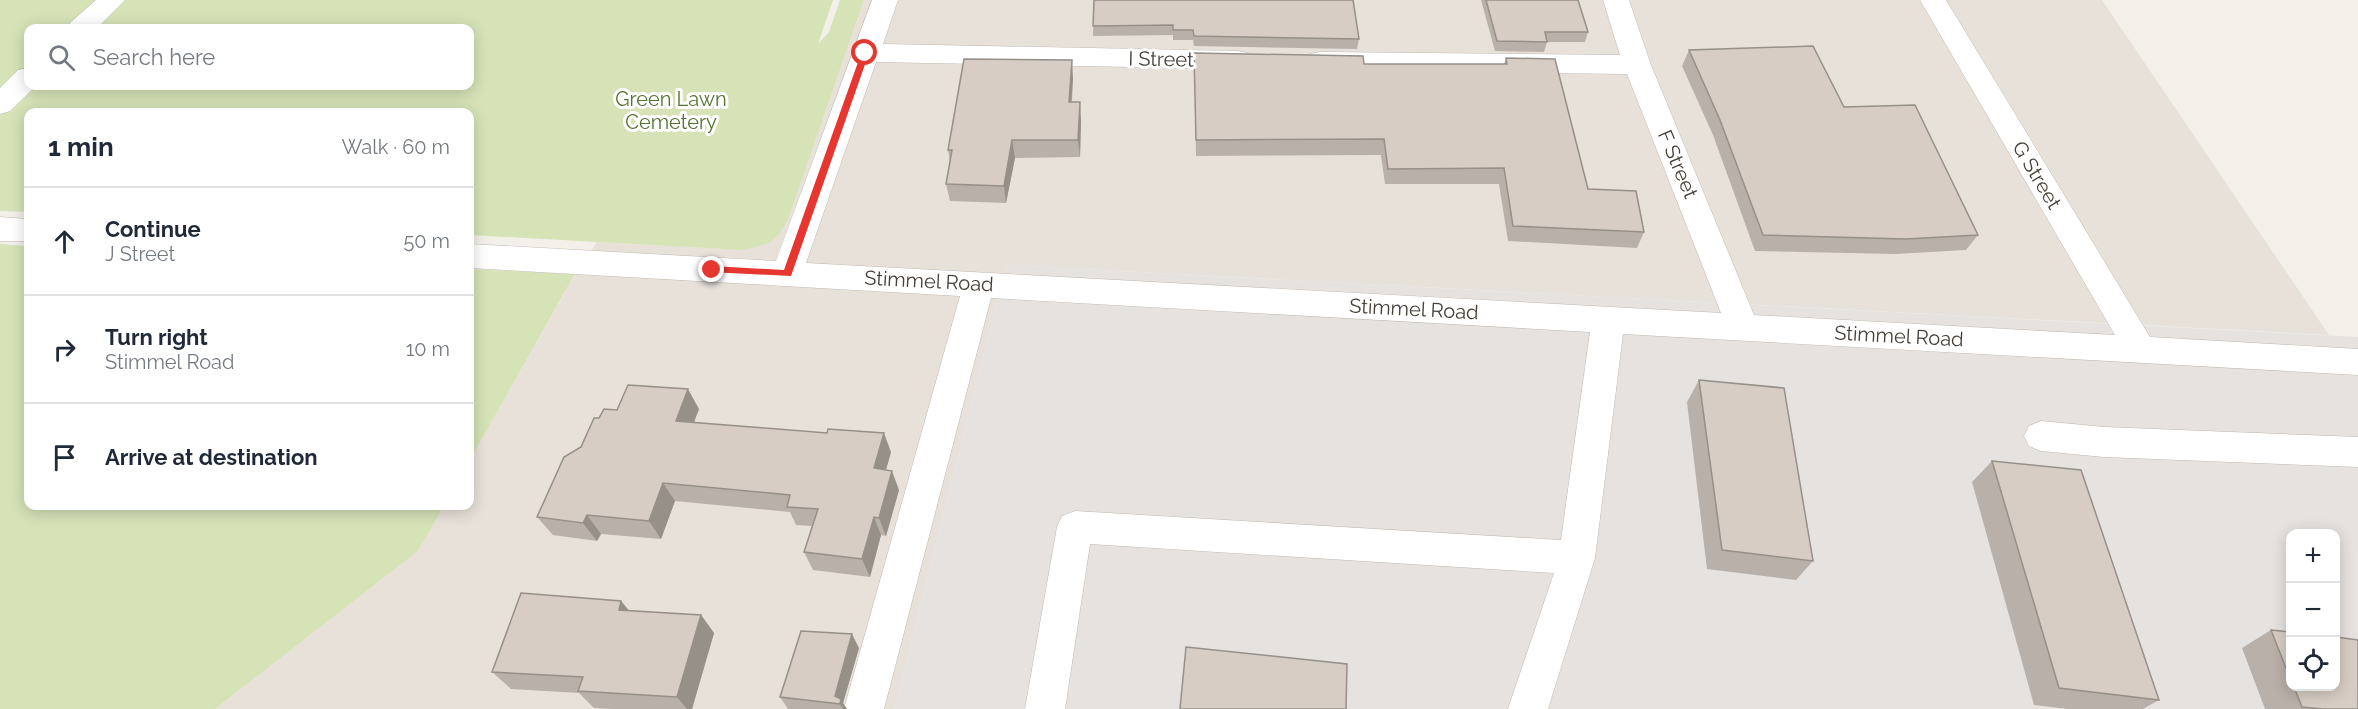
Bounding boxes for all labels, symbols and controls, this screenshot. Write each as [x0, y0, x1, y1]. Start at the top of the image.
search box [24, 24, 474, 90]
route start [851, 39, 877, 65]
icon: search [45, 41, 78, 74]
text: Search here [93, 44, 215, 70]
street label: I Street [1128, 46, 1194, 72]
park label: Green Lawn Cemetery [615, 87, 727, 134]
street label: F Street [1653, 126, 1703, 202]
text: 1 min [48, 132, 114, 162]
text: Walk · 60 m [341, 135, 450, 159]
street label: G Street [2007, 137, 2067, 214]
text: Continue [105, 216, 201, 242]
icon: ahead [48, 225, 81, 258]
text: 50 m [403, 229, 450, 253]
text: J Street [105, 242, 175, 266]
route end [698, 256, 724, 282]
street label: Stimmel Road [864, 266, 994, 296]
street label: Stimmel Road [1349, 294, 1479, 324]
street label: Stimmel Road [1834, 321, 1964, 351]
text: Turn right [105, 324, 208, 350]
icon: right [48, 333, 81, 366]
text: 10 m [406, 337, 450, 361]
text: Stimmel Road [105, 350, 234, 374]
icon: arrive [48, 441, 81, 474]
text: Arrive at destination [105, 444, 318, 470]
map controls [2286, 529, 2340, 691]
button: + [2286, 529, 2340, 583]
button: − [2286, 583, 2340, 637]
button: locate [2286, 637, 2340, 691]

